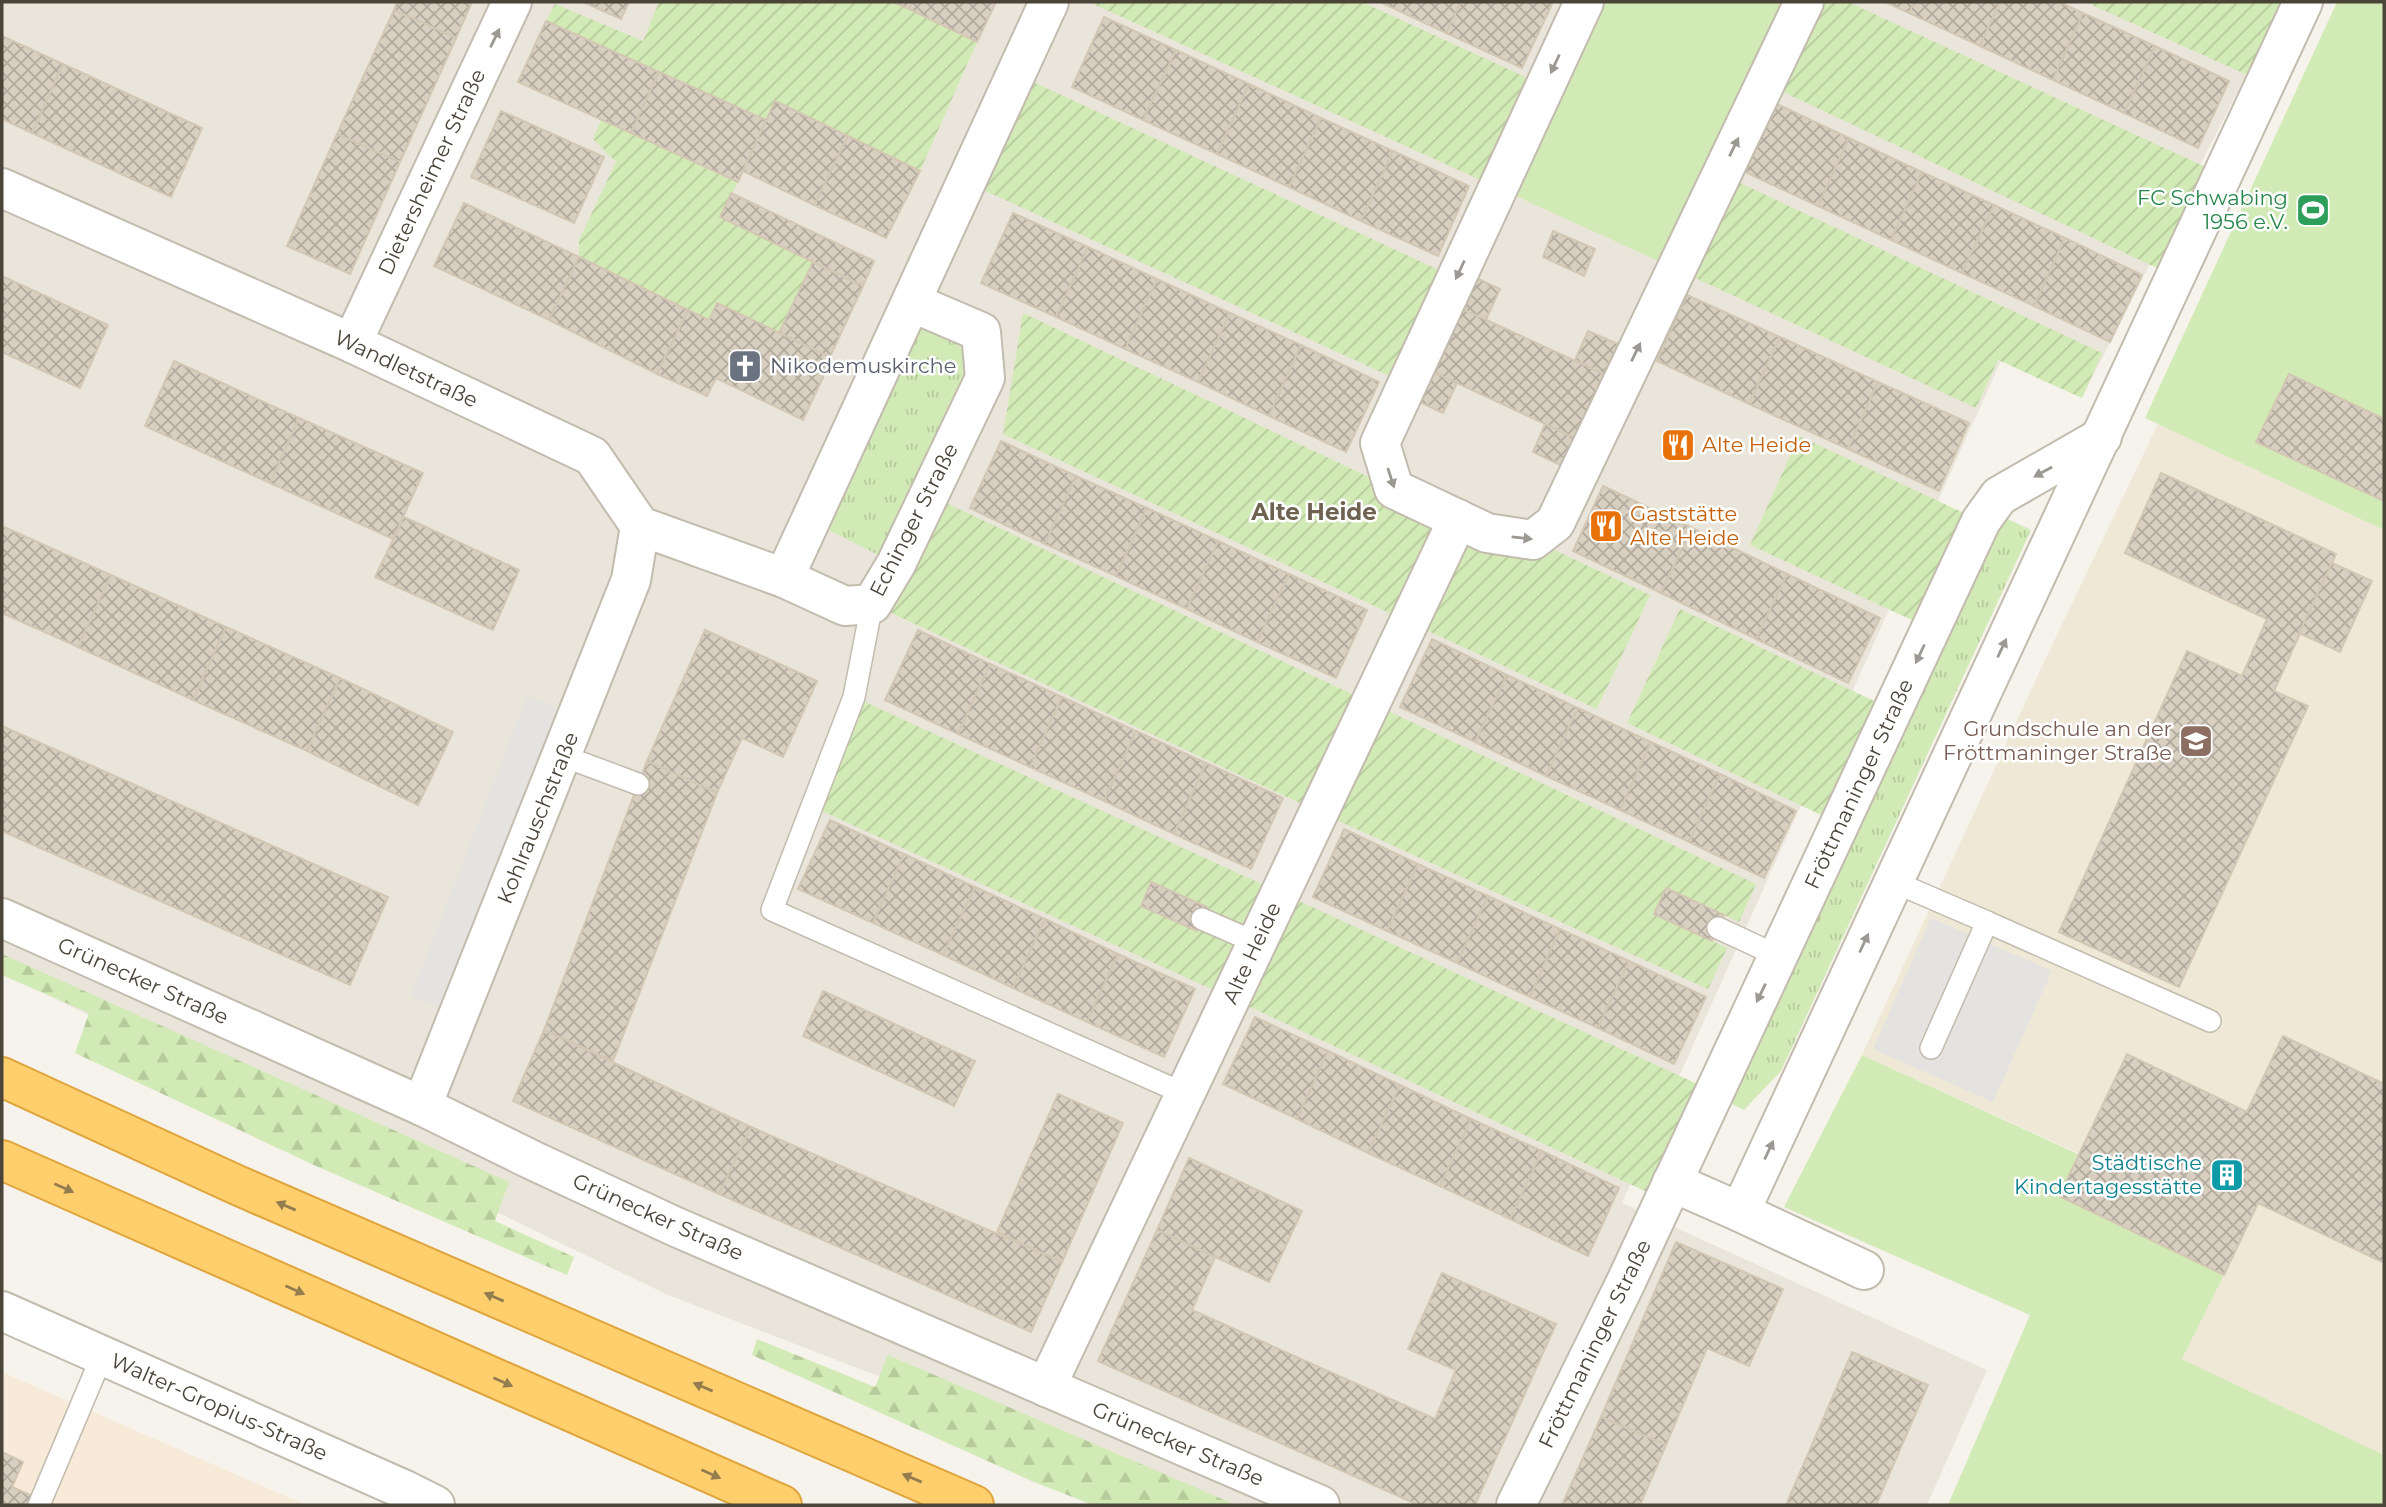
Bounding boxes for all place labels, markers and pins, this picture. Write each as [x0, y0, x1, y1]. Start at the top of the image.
place label: FC Schwabing 1956 e.V. [2137, 185, 2288, 234]
sports icon: FC Schwabing 1956 e.V. [2294, 191, 2332, 229]
church icon: Nikodemuskirche [726, 347, 764, 385]
place label: Nikodemuskirche [770, 353, 956, 378]
restaurant icon: Alte Heide [1659, 426, 1697, 464]
place label: Alte Heide [1702, 432, 1811, 457]
place label: Gaststätte Alte Heide [1630, 501, 1739, 550]
restaurant icon: Gaststätte Alte Heide [1587, 507, 1625, 545]
place label: Grundschule an der Fröttmaninger Straße [1943, 716, 2172, 765]
school or university icon: Grundschule an der Fröttmaninger Straße [2177, 722, 2215, 760]
place label: Städtische Kindertagesstätte [2014, 1150, 2202, 1199]
building icon: Städtische Kindertagesstätte [2208, 1156, 2246, 1194]

